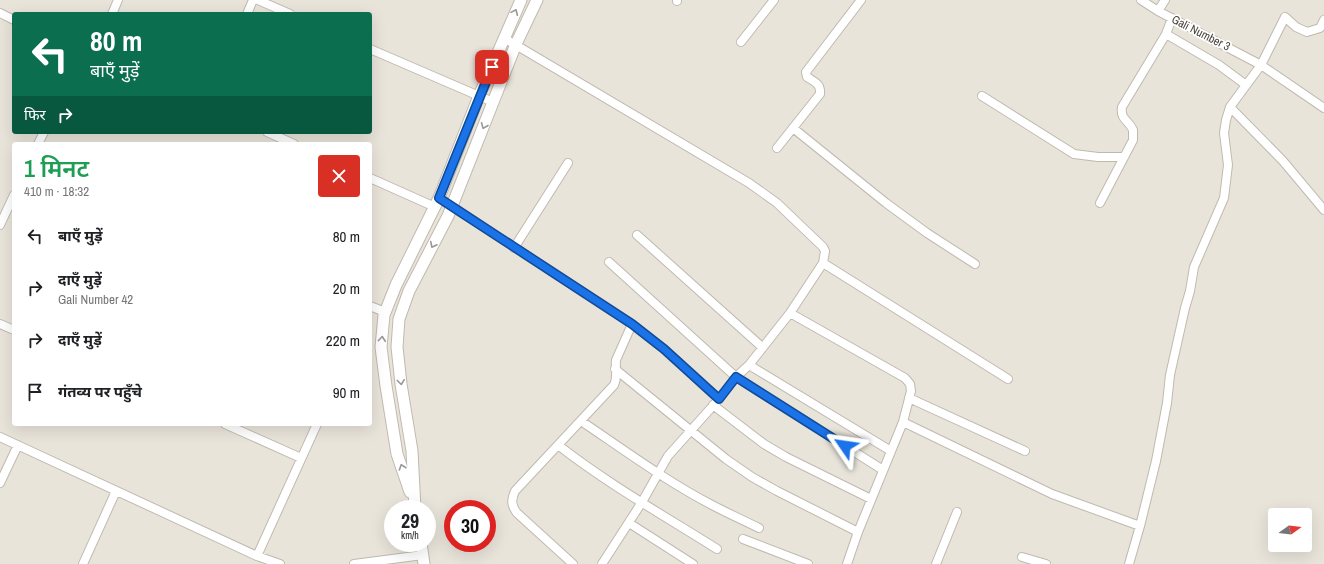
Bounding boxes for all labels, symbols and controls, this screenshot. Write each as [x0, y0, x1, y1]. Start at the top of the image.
one-way arrow [510, 9, 518, 17]
street label: Gali Number 3 [1169, 11, 1233, 55]
text: 80 m [90, 22, 142, 60]
icon: left [24, 28, 76, 80]
pin [475, 50, 509, 84]
icon: arrive [481, 56, 503, 78]
text: बाएँ मुड़ें [90, 58, 139, 83]
text: फिर [24, 104, 46, 125]
icon: right [54, 104, 76, 126]
one-way arrow [480, 123, 488, 130]
text: 1 मिनट [24, 152, 89, 184]
button: close [318, 155, 360, 197]
text: 410 m · 18:32 [24, 183, 89, 200]
icon: left [24, 225, 46, 247]
text: बाएँ मुड़ें [58, 225, 103, 246]
text: 80 m [333, 226, 360, 247]
one-way arrow [430, 241, 437, 249]
text: दाएँ मुड़ें [58, 269, 102, 290]
icon: right [24, 277, 46, 299]
text: 20 m [333, 278, 360, 299]
text: Gali Number 42 [58, 291, 133, 308]
icon: right [24, 329, 46, 351]
text: दाएँ मुड़ें [58, 329, 102, 350]
text: 220 m [326, 330, 360, 351]
one-way arrow [378, 336, 387, 342]
one-way arrow [396, 379, 405, 385]
icon: arrive [24, 381, 46, 403]
text: गंतव्य पर पहुँचे [58, 381, 142, 402]
text: 90 m [333, 382, 360, 403]
position arrow [824, 425, 866, 467]
one-way arrow [398, 464, 406, 471]
speed limit sign: 30 [444, 500, 496, 552]
text: 29 [401, 507, 419, 534]
north arrow [1268, 508, 1312, 552]
map controls [1268, 508, 1312, 552]
text: km/h [401, 529, 419, 542]

